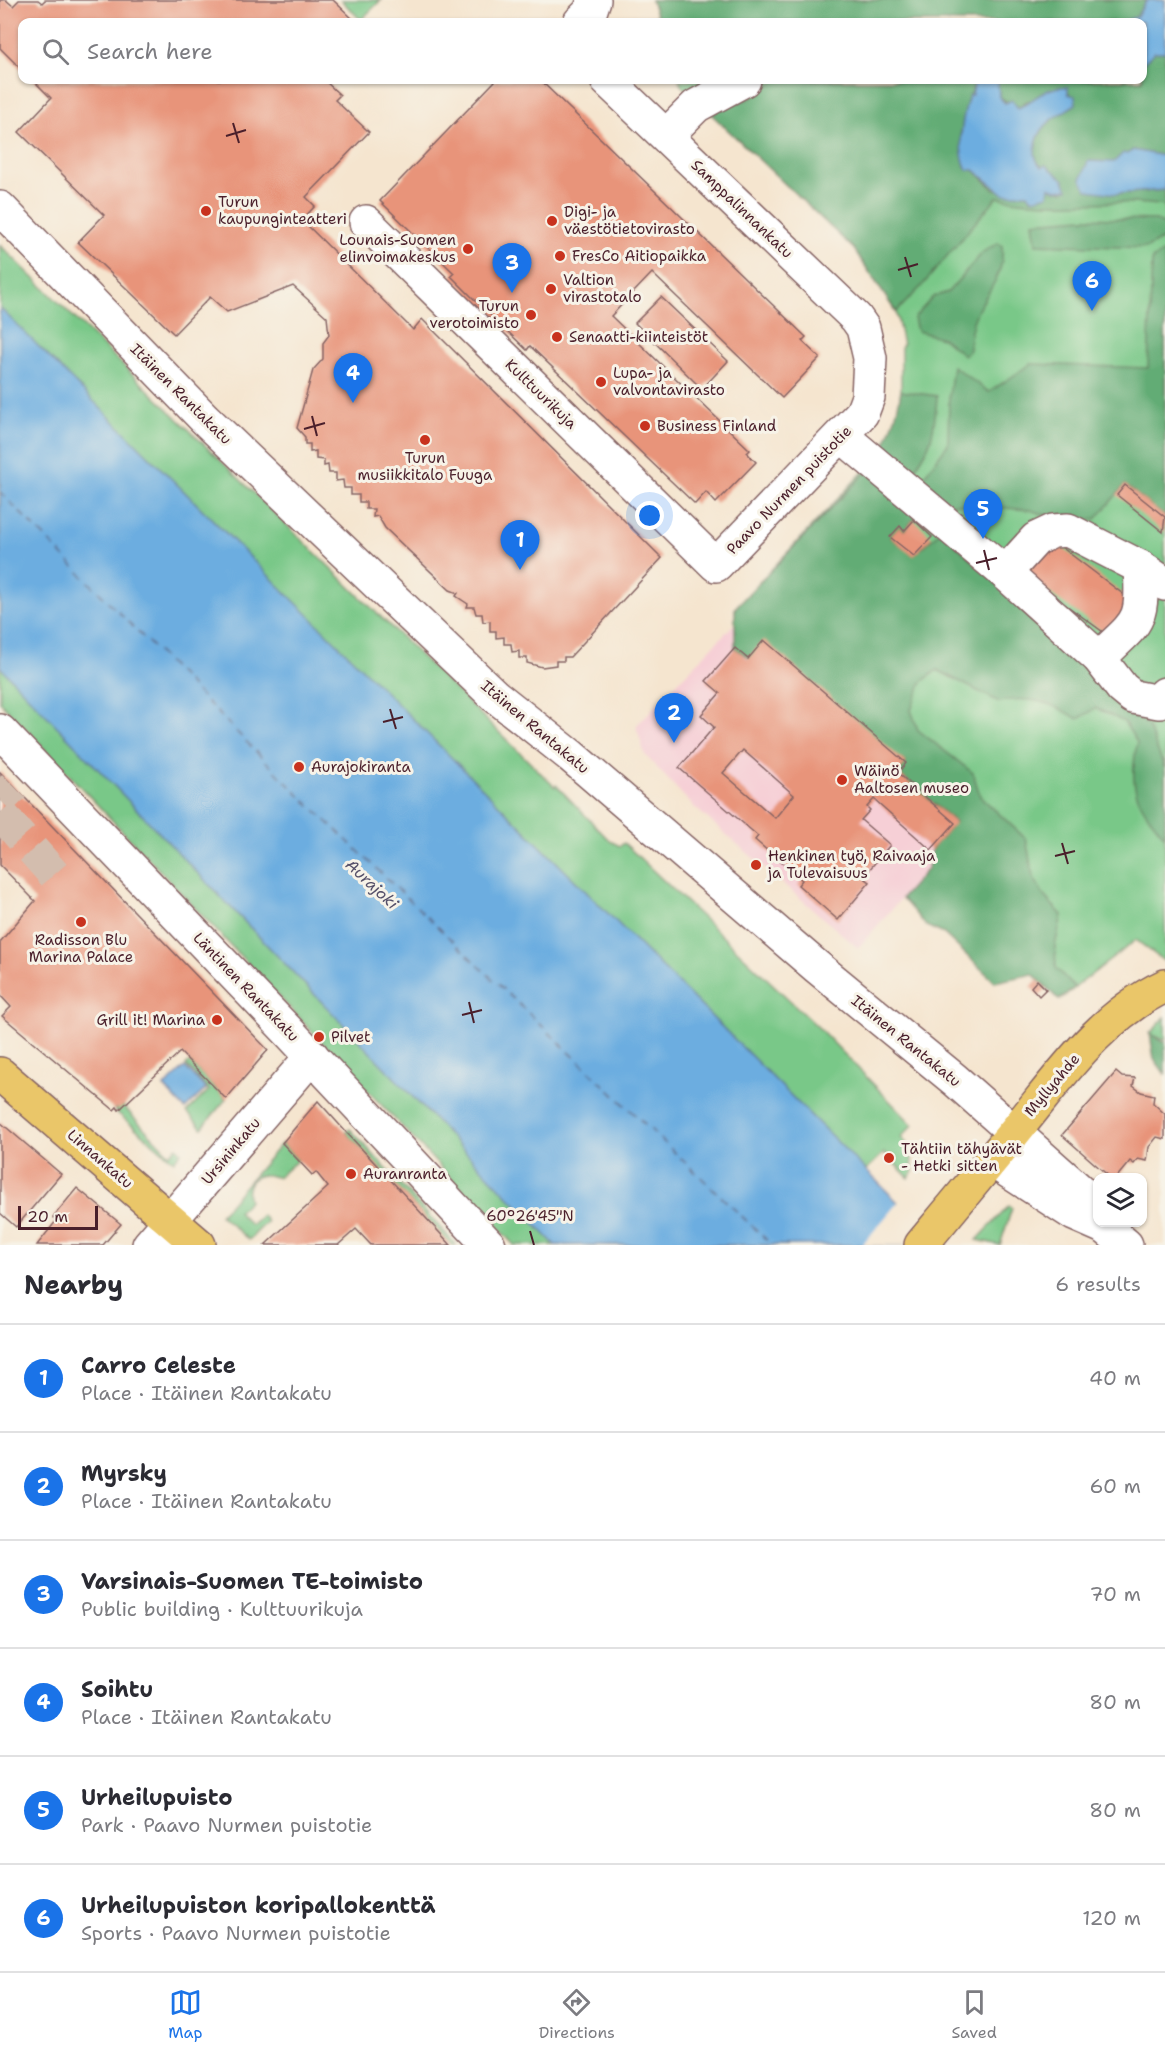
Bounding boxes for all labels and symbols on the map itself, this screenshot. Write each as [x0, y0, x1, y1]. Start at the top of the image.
street label: Samppalinnankatu [687, 155, 797, 263]
place label: Turun kaupunginteatteri [218, 192, 347, 229]
place label: Digi- ja väestötietovirasto [564, 202, 695, 239]
marker: Turun kaupunginteatteri [199, 204, 213, 218]
marker: Digi- ja väestötietovirasto [545, 214, 559, 228]
place label: Lounais-Suomen elinvoimakeskus [339, 230, 456, 267]
marker: Lounais-Suomen elinvoimakeskus [461, 242, 475, 256]
pin: 3 [492, 244, 532, 293]
place label: FresCo Aitiopaikka [572, 246, 707, 266]
marker: FresCo Aitiopaikka [553, 249, 567, 263]
pin: 6 [1072, 262, 1112, 311]
place label: Valtion virastotalo [563, 270, 642, 307]
marker: Valtion virastotalo [544, 282, 558, 296]
place label: Turun verotoimisto [430, 296, 519, 333]
marker: Turun verotoimisto [524, 308, 538, 322]
place label: Senaatti-kiinteistöt [569, 327, 708, 347]
marker: Senaatti-kiinteistöt [550, 330, 564, 344]
street label: Itäinen Rantakatu [126, 339, 236, 449]
pin: 4 [334, 354, 372, 403]
street label: Kulttuurikuja [501, 355, 582, 434]
place label: Lupa- ja valvontavirasto [613, 363, 725, 400]
marker: Lupa- ja valvontavirasto [594, 375, 608, 389]
place label: Business Finland [657, 416, 777, 436]
marker: Business Finland [638, 419, 652, 433]
street label: Paavo Nurmen puistotie [722, 421, 856, 559]
marker: Turun musiikkitalo Fuuga [418, 433, 432, 447]
place label: Turun musiikkitalo Fuuga [358, 448, 493, 485]
pin: 5 [964, 490, 1002, 539]
your location [635, 501, 664, 530]
pin: 1 [500, 520, 540, 570]
street label: Itäinen Rantakatu [477, 676, 593, 778]
pin: 2 [654, 694, 694, 743]
place label: Aurajokiranta [311, 757, 411, 777]
marker: Aurajokiranta [292, 760, 306, 774]
place label: Wäinö Aaltosen museo [854, 761, 969, 798]
marker: Wäinö Aaltosen museo [835, 773, 849, 787]
place label: Henkinen työ, Raivaaja ja Tulevaisuus [767, 846, 936, 883]
water label: Aurajoki [341, 854, 403, 914]
marker: Henkinen työ, Raivaaja ja Tulevaisuus [749, 858, 763, 872]
marker: Radisson Blu Marina Palace [74, 915, 88, 929]
street label: Läntinen Rantakatu [189, 928, 303, 1046]
place label: Radisson Blu Marina Palace [29, 930, 133, 967]
street label: Itäinen Rantakatu [847, 991, 965, 1091]
place label: Grill it! Marina [97, 1010, 206, 1030]
marker: Grill it! Marina [210, 1013, 224, 1027]
place label: Pilvet [331, 1027, 371, 1047]
marker: Pilvet [312, 1030, 326, 1044]
street label: Myllyahde [1020, 1049, 1084, 1121]
street label: Ursininkatu [197, 1113, 265, 1189]
street label: Linnankatu [63, 1125, 137, 1193]
place label: Tähtiin tähyävät - Hetki sitten [901, 1139, 1022, 1176]
marker: Tähtiin tähyävät - Hetki sitten [882, 1151, 896, 1165]
place label: Auranranta [363, 1164, 447, 1184]
marker: Auranranta [344, 1167, 358, 1181]
scale bar [18, 1203, 98, 1230]
text: 60°26'45"N [486, 1206, 574, 1226]

